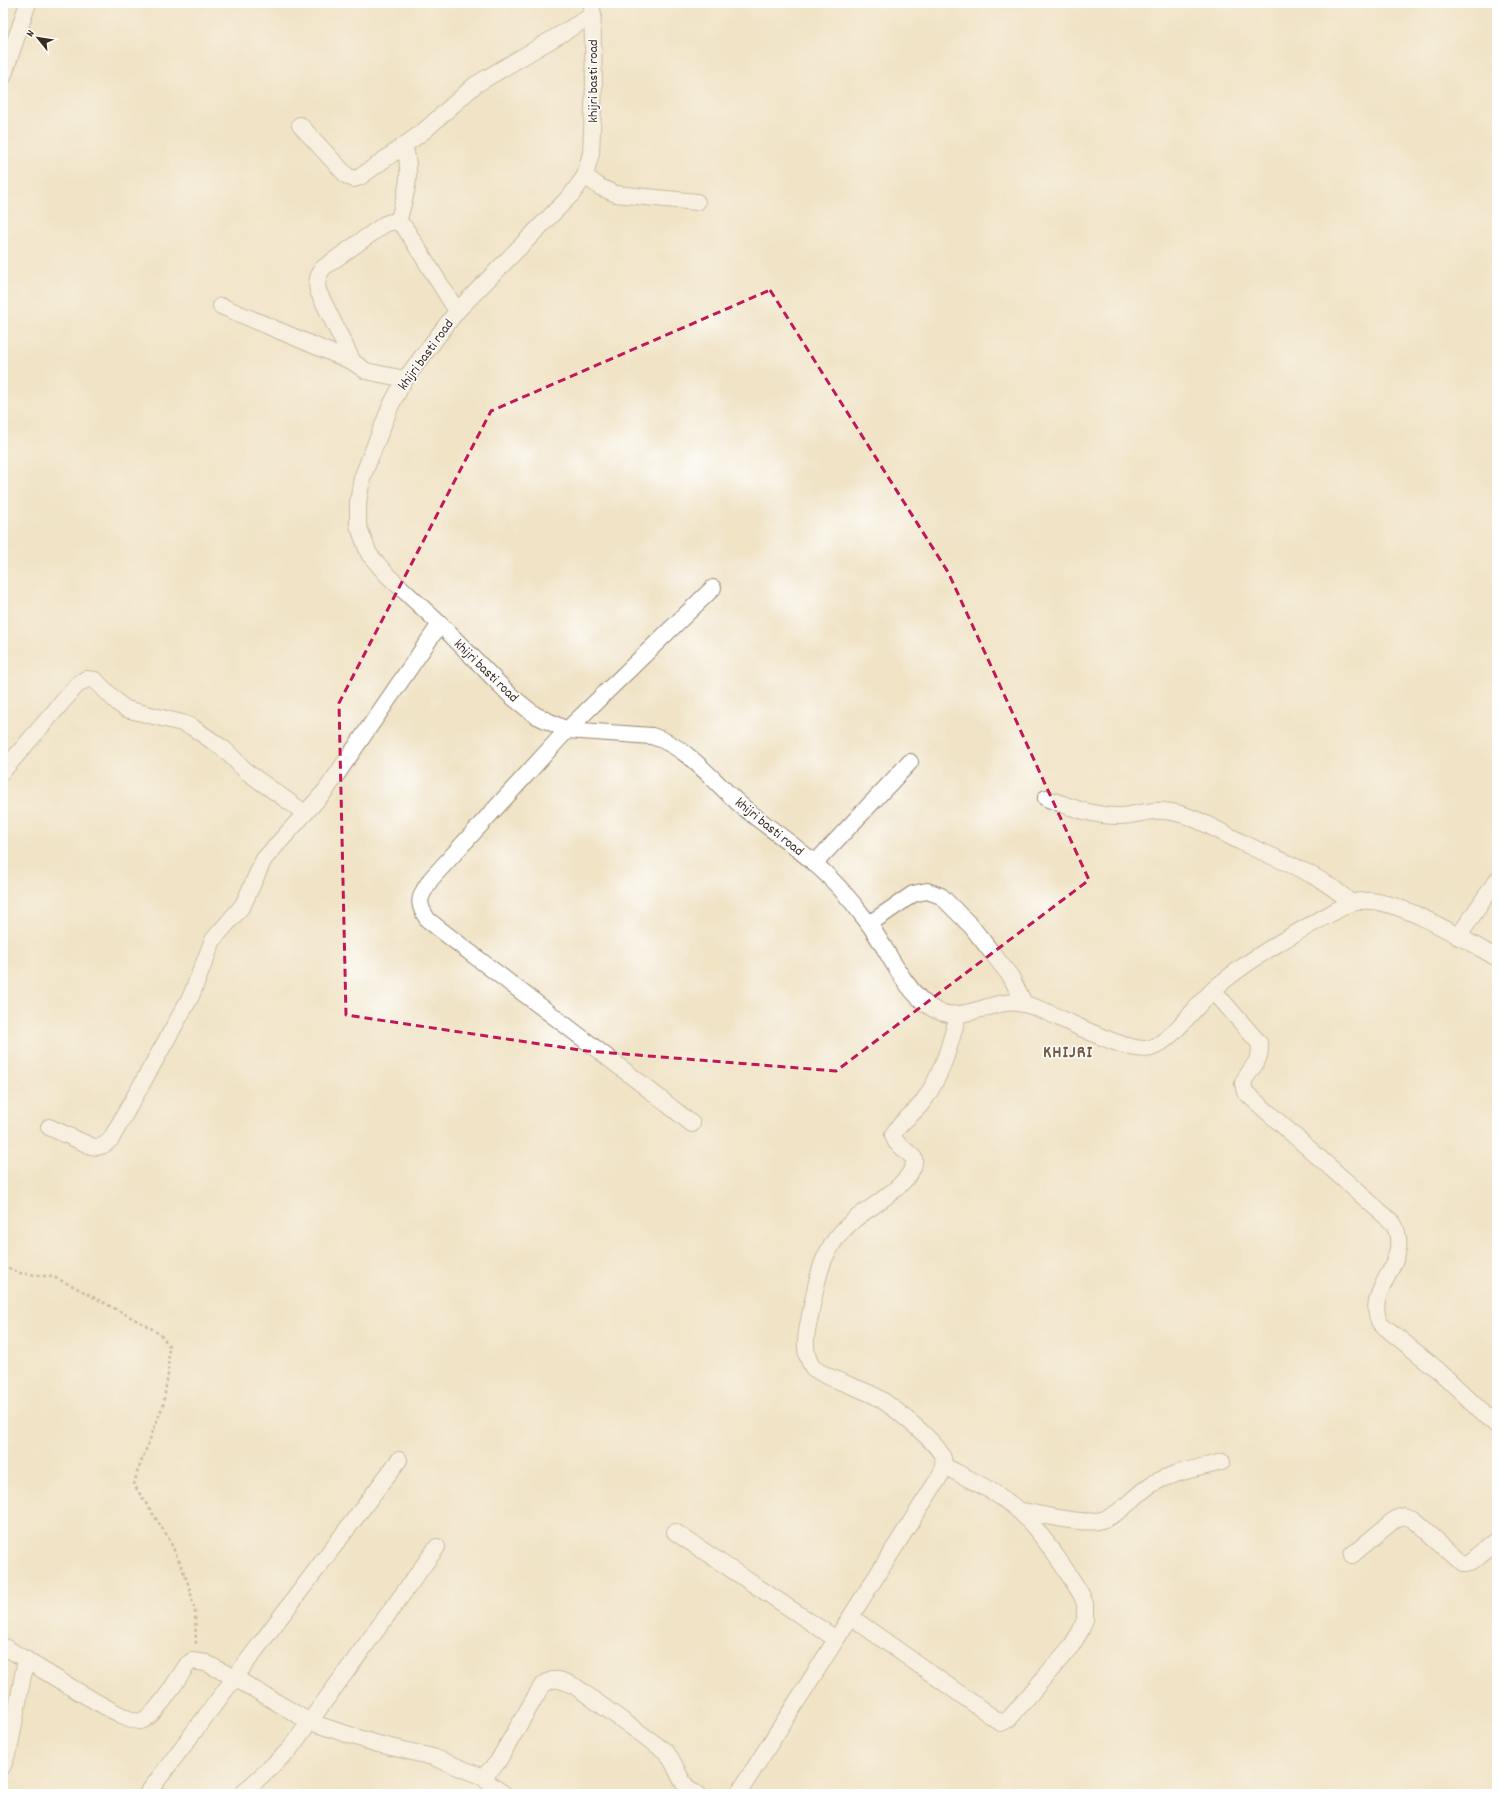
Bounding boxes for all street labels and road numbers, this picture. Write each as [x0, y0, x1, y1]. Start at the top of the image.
street label: khijri basti road [584, 39, 604, 123]
street label: khijri basti road [394, 316, 459, 395]
street label: khijri basti road [449, 635, 523, 708]
street label: khijri basti road [730, 794, 807, 862]

